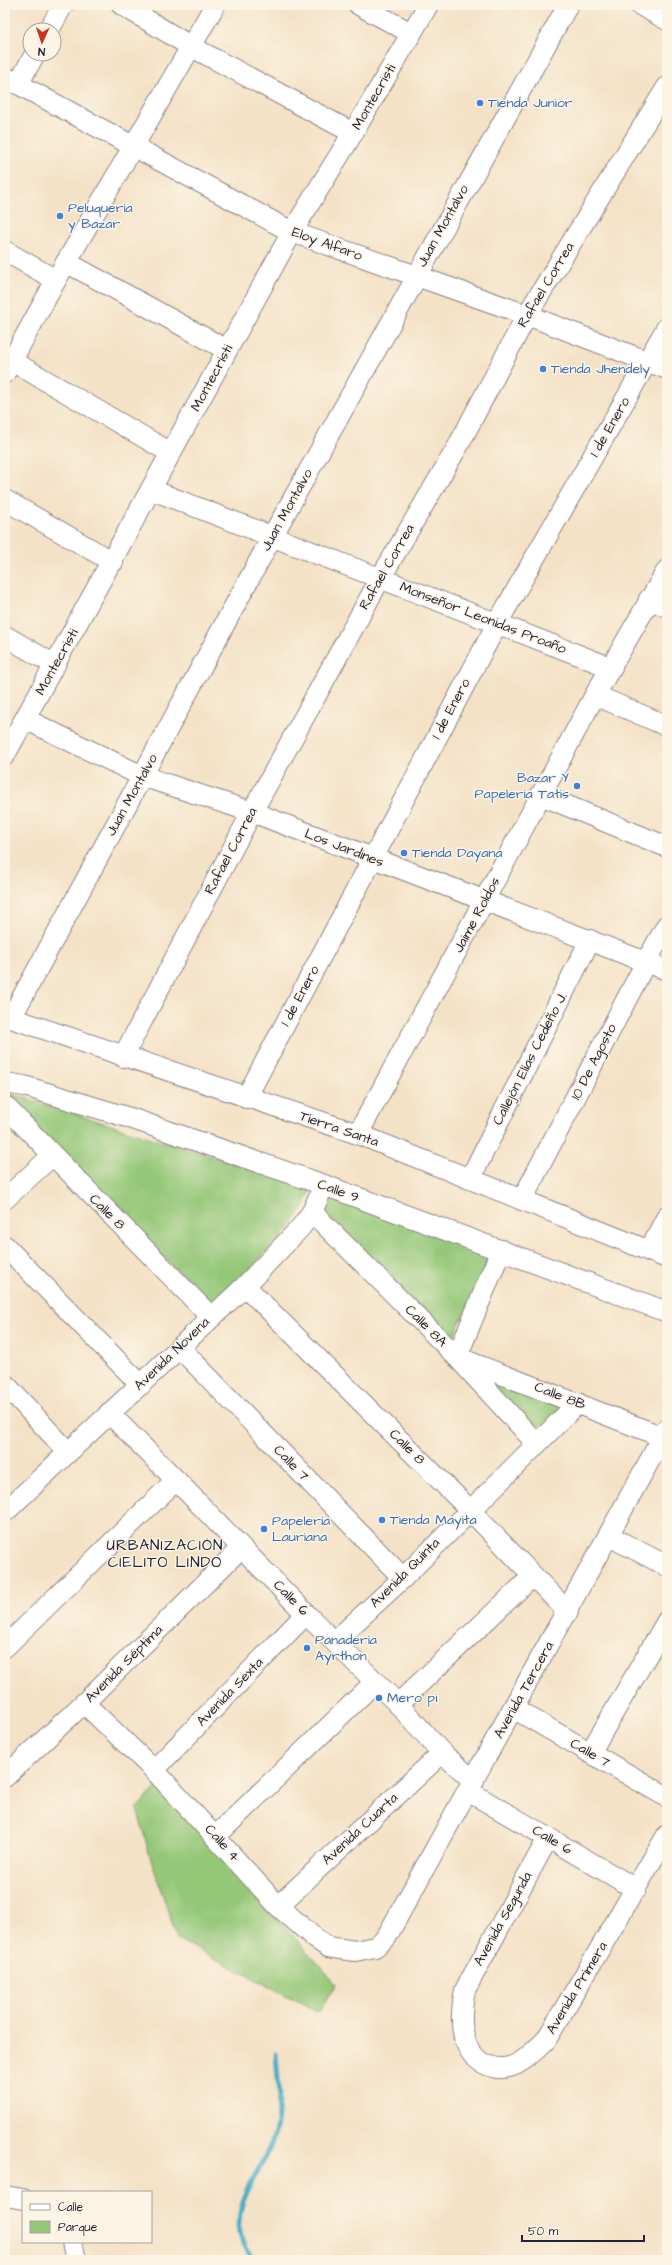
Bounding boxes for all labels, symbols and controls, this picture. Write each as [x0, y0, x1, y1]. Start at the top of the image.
north arrow [22, 22, 62, 62]
text: N [38, 44, 45, 59]
street label: Montecristi [347, 60, 401, 134]
place label: Tienda Junior [488, 93, 573, 113]
marker: Tienda Junior [475, 98, 485, 108]
street label: Juan Montalvo [412, 181, 474, 271]
place label: Peluquería y Bazar [68, 198, 133, 234]
marker: Peluquería y Bazar [55, 211, 65, 221]
street label: Eloy Alfaro [289, 222, 365, 266]
street label: Rafael Correa [513, 239, 579, 331]
street label: Montecristi [186, 341, 238, 415]
place label: Tienda Jhendely [551, 359, 650, 379]
marker: Tienda Jhendely [538, 364, 548, 374]
street label: 1 de Enero [585, 393, 635, 461]
street label: Juan Montalvo [256, 465, 318, 555]
street label: Rafael Correa [354, 520, 420, 614]
street label: Monseñor Leonidas Proaño [397, 577, 569, 659]
street label: Montecristi [31, 625, 83, 699]
street label: 1 de Enero [427, 675, 475, 743]
street label: Juan Montalvo [101, 750, 163, 840]
place label: Bazar Y Papelería Tatis [475, 768, 570, 804]
marker: Bazar Y Papelería Tatis [572, 781, 582, 791]
street label: Rafael Correa [200, 804, 262, 898]
street label: Los Jardines [302, 824, 386, 872]
place label: Tienda Dayana [412, 843, 502, 863]
marker: Tienda Dayana [399, 848, 409, 858]
street label: Jaime Roldos [449, 874, 505, 956]
street label: 1 de Enero [276, 962, 324, 1030]
street label: Callejón Elías Cedeño J. [488, 989, 572, 1129]
street label: 10 De Agosto [566, 1020, 622, 1104]
street label: Tierra Santa [297, 1106, 381, 1152]
street label: Calle 9 [315, 1174, 361, 1208]
street label: Calle 8 [84, 1189, 130, 1235]
street label: Calle 8A [400, 1300, 452, 1352]
street label: Avenida Novena [130, 1313, 214, 1395]
street label: Calle 8B [531, 1377, 589, 1415]
street label: Calle 8 [384, 1424, 430, 1470]
street label: Calle 7 [269, 1441, 313, 1486]
place label: Tienda Mayita [390, 1510, 477, 1530]
place label: Papelería Lauriana [272, 1511, 330, 1547]
marker: Tienda Mayita [377, 1515, 387, 1525]
marker: Papelería Lauriana [259, 1524, 269, 1534]
street label: Avenida Quinta [365, 1533, 445, 1613]
district label: URBANIZACIÓN CIELITO LINDO [107, 1535, 223, 1573]
street label: Calle 6 [269, 1576, 314, 1621]
street label: Avenida Séptima [81, 1621, 167, 1707]
place label: Panadería Ayrthon [315, 1630, 377, 1666]
street label: Avenida Tercera [489, 1638, 559, 1742]
marker: Panadería Ayrthon [302, 1643, 312, 1653]
street label: Avenida Sexta [192, 1653, 268, 1731]
place label: Mero pi [387, 1688, 437, 1708]
marker: Mero pi [374, 1693, 384, 1703]
street label: Calle 7 [566, 1734, 614, 1773]
street label: Avenida Cuarta [318, 1788, 402, 1870]
street label: Calle 4 [200, 1820, 245, 1866]
street label: Calle 6 [528, 1820, 576, 1860]
street label: Avenida Segunda [469, 1868, 537, 1970]
street label: Avenida Primera [541, 1938, 613, 2038]
legend [22, 2191, 152, 2243]
text: Calle [58, 2199, 83, 2216]
scale bar [522, 2217, 644, 2243]
text: Parque [58, 2219, 98, 2236]
text: 50 m [528, 2223, 559, 2240]

